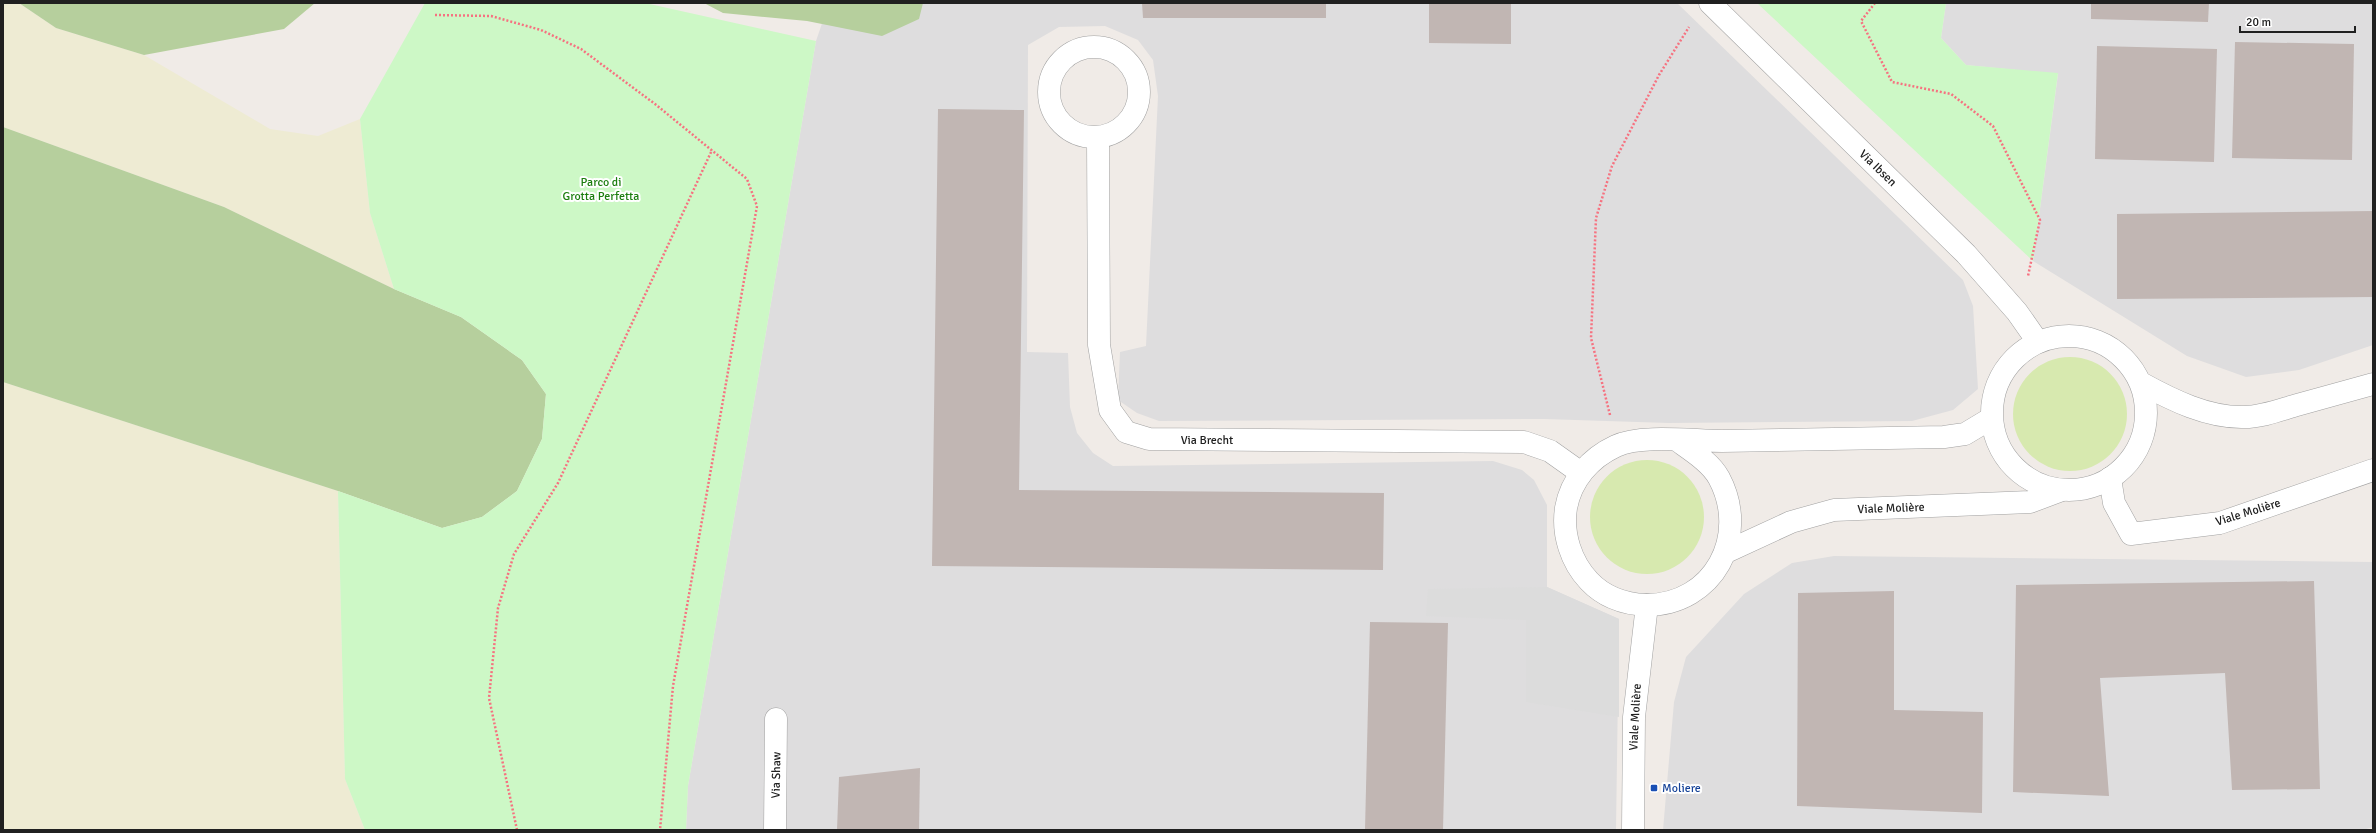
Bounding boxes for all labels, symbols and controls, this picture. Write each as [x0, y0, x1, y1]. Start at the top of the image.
scale bar [2240, 8, 2355, 34]
text: 20 m [2246, 15, 2271, 30]
street label: Via Ibsen [1856, 147, 1900, 190]
park label: Parco di Grotta Perfetta [563, 175, 639, 204]
street label: Via Brecht [1181, 433, 1233, 448]
street label: Viale Molière [2214, 495, 2282, 529]
street label: Viale Molière [1857, 500, 1925, 517]
street label: Viale Molière [1626, 683, 1645, 751]
street label: Via Shaw [769, 751, 784, 798]
place label: Moliere [1662, 781, 1701, 796]
marker: Moliere [1649, 783, 1659, 793]

